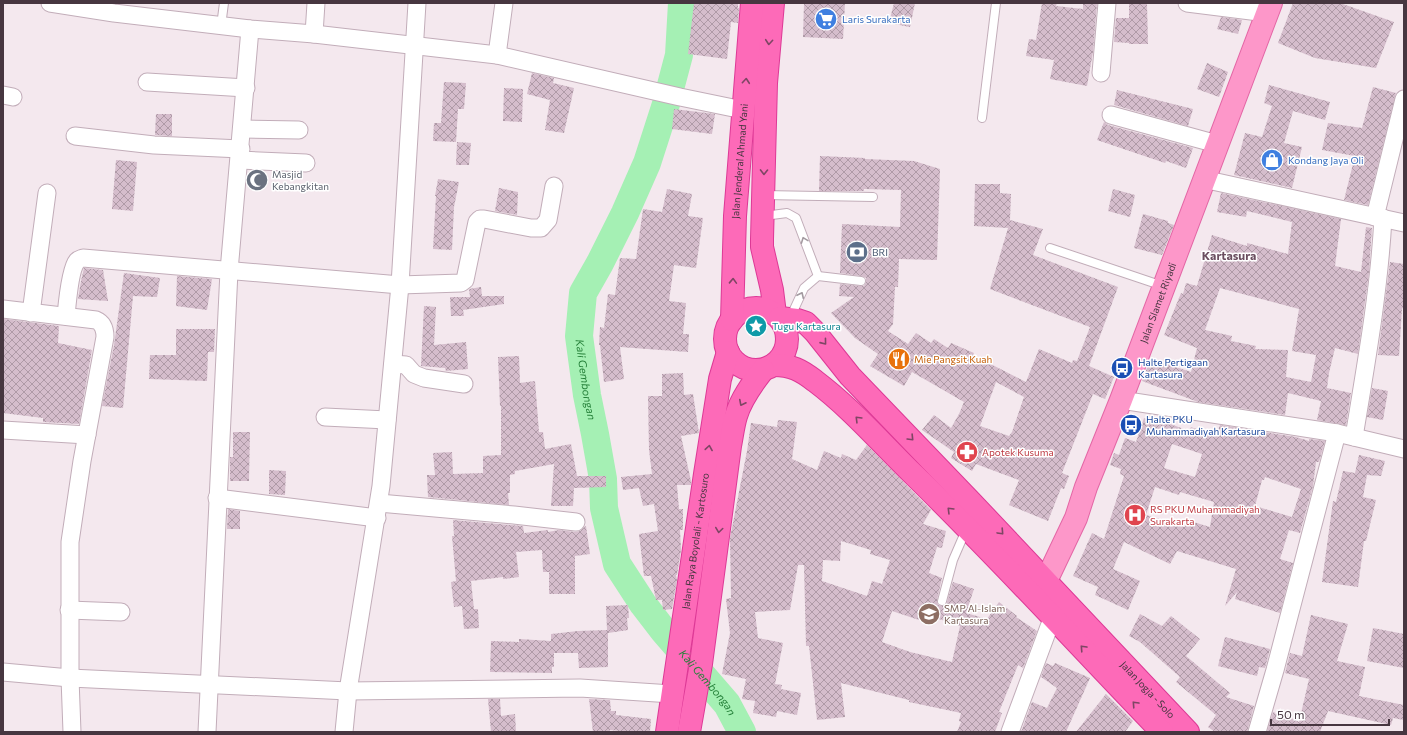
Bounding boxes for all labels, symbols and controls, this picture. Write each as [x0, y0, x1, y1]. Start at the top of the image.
supermarket icon: Laris Surakarta [813, 6, 839, 32]
place label: Laris Surakarta [842, 13, 911, 25]
one-way arrow [765, 39, 774, 45]
one-way arrow [741, 78, 750, 84]
street label: Jalan Jenderal Ahmad Yani [729, 103, 750, 219]
shop icon: Kondang Jaya Oli [1259, 147, 1285, 173]
place label: Kondang Jaya Oli [1288, 154, 1364, 166]
mosque icon: Masjid Kebangkitan [244, 167, 270, 193]
place label: Masjid Kebangkitan [272, 168, 329, 192]
one-way arrow [760, 169, 768, 175]
one-way arrow [800, 236, 808, 243]
bank icon: BRI [844, 239, 870, 265]
place label: BRI [872, 246, 888, 258]
district label: Kartasura [1202, 248, 1256, 262]
street label: Jalan Slamet Riyadi [1137, 261, 1178, 345]
one-way arrow [729, 278, 737, 284]
one-way arrow [796, 292, 804, 300]
place icon: Tugu Kartasura [743, 313, 769, 339]
place label: Tugu Kartasura [772, 320, 841, 332]
water label: Kali Gembongan [573, 338, 599, 421]
one-way arrow [819, 338, 826, 345]
restaurant icon: Mie Pangsit Kuah [886, 346, 912, 372]
place label: Mie Pangsit Kuah [914, 353, 992, 365]
bus stop icon: Halte Pertigaan Kartasura [1109, 355, 1135, 381]
place label: Halte Pertigaan Kartasura [1138, 356, 1208, 380]
one-way arrow [739, 398, 747, 406]
bus stop icon: Halte PKU Muhammadiyah Kartasura [1118, 412, 1144, 438]
place label: Halte PKU Muhammadiyah Kartasura [1146, 413, 1266, 437]
one-way arrow [855, 416, 862, 424]
one-way arrow [906, 434, 913, 441]
pharmacy icon: Apotek Kusuma [954, 439, 980, 465]
one-way arrow [704, 445, 713, 451]
place label: Apotek Kusuma [982, 446, 1054, 458]
street label: Jalan Raya Boyolali - Kartosuro [679, 472, 711, 610]
hospital icon: RS PKU Muhammadiyah Surakarta [1122, 502, 1148, 528]
place label: RS PKU Muhammadiyah Surakarta [1150, 503, 1260, 527]
one-way arrow [947, 507, 955, 515]
one-way arrow [715, 527, 724, 533]
one-way arrow [996, 528, 1003, 535]
school or university icon: SMP Al-Islam Kartasura [916, 601, 942, 627]
place label: SMP Al-Islam Kartasura [944, 602, 1005, 626]
one-way arrow [1080, 645, 1088, 653]
water label: Kali Gembongan [677, 647, 739, 717]
street label: Jalan Jogja - Solo [1118, 658, 1178, 721]
scale bar [1271, 701, 1389, 727]
one-way arrow [1133, 702, 1140, 709]
text: 50 m [1277, 707, 1305, 721]

